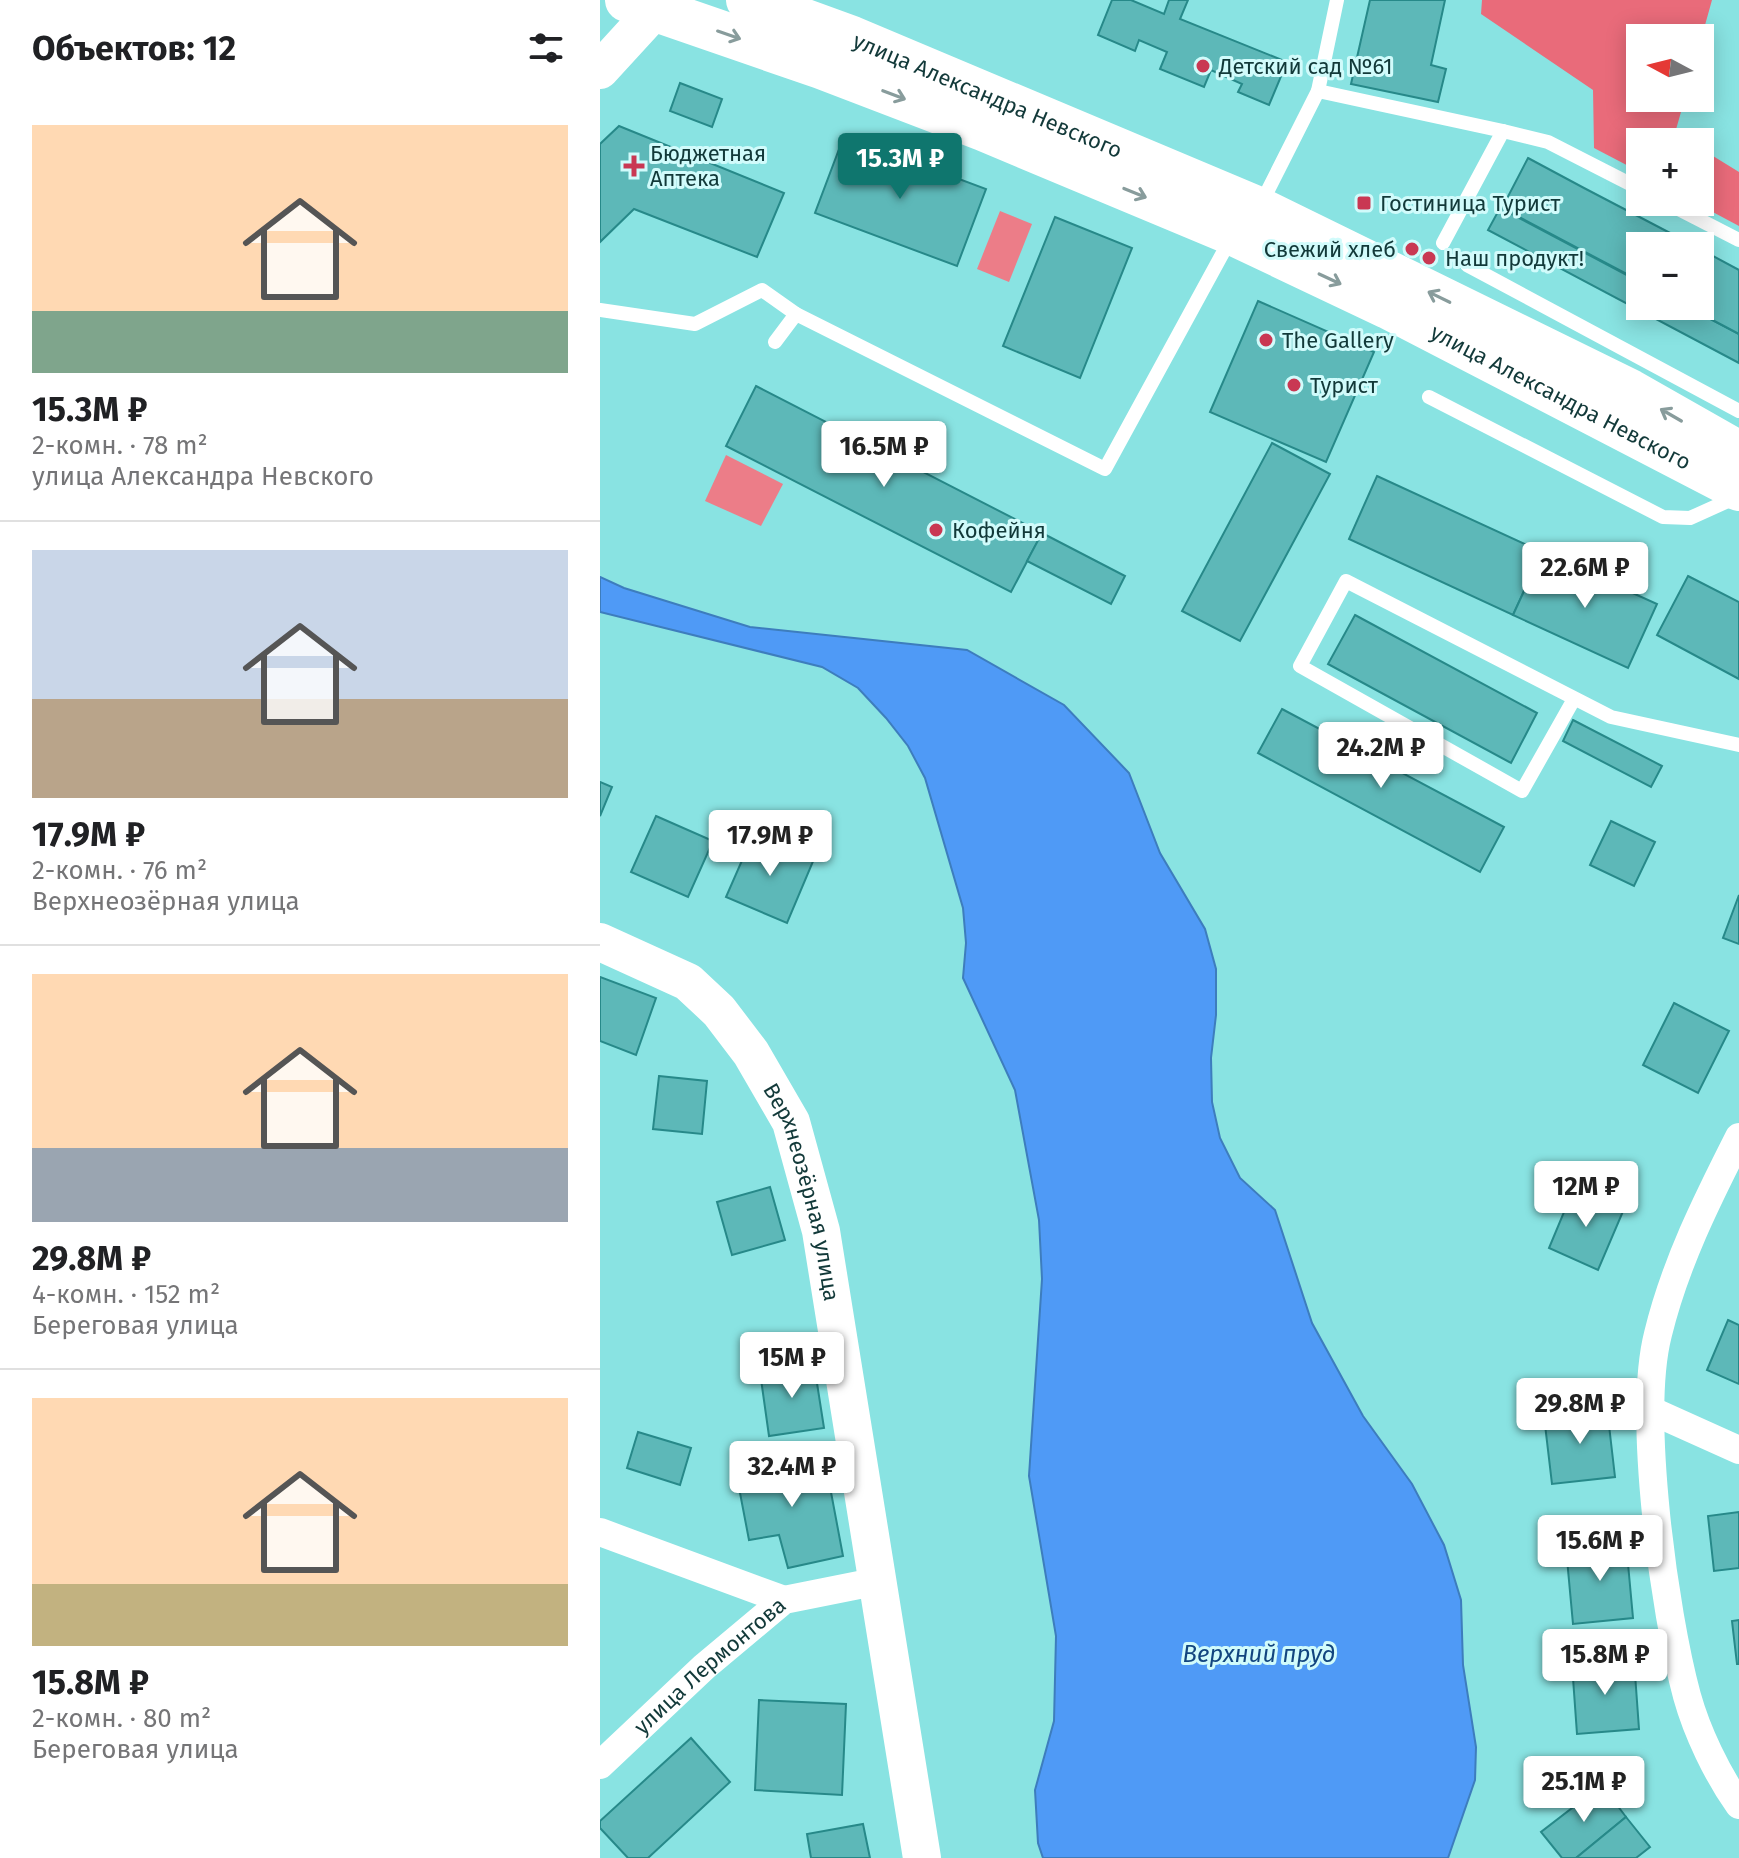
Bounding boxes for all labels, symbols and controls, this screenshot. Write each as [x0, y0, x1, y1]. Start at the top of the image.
north arrow [1626, 24, 1714, 112]
map controls [1626, 24, 1714, 320]
icon: filters [524, 26, 568, 70]
street label: улица Александра Невского [849, 27, 1126, 164]
text: Объектов: 12 [32, 28, 236, 69]
one-way arrow [716, 29, 741, 44]
place label: Детский сад №61 [1218, 53, 1393, 80]
marker: Детский сад №61 [1194, 57, 1212, 75]
one-way arrow [881, 89, 906, 103]
button: + [1626, 128, 1714, 216]
pin: 15.3M ₽ [826, 133, 974, 201]
place label: Бюджетная Аптека [650, 140, 766, 192]
text: 15.3M ₽ [856, 143, 944, 174]
marker: Бюджетная Аптека [625, 157, 643, 175]
icon: home [228, 177, 372, 321]
one-way arrow [1122, 187, 1147, 202]
place label: Гостиница Турист [1380, 190, 1560, 217]
marker: Гостиница Турист [1355, 194, 1373, 212]
button: − [1626, 232, 1714, 320]
place label: Свежий хлеб [1264, 236, 1396, 263]
marker: Свежий хлеб [1403, 240, 1421, 258]
place label: Наш продукт! [1445, 245, 1584, 272]
marker: Наш продукт! [1420, 249, 1438, 267]
one-way arrow [1317, 272, 1341, 287]
one-way arrow [1428, 289, 1452, 305]
street label: улица Александра Невского [1426, 318, 1695, 476]
place label: The Gallery [1282, 327, 1394, 354]
marker: The Gallery [1257, 331, 1275, 349]
place label: Турист [1310, 372, 1378, 399]
marker: Турист [1285, 376, 1303, 394]
text: 15.3M ₽ [32, 389, 147, 430]
one-way arrow [1660, 407, 1683, 423]
pin: 16.5M ₽ [810, 421, 958, 489]
text: 2-комн. · 78 m² [32, 430, 208, 461]
text: 16.5M ₽ [839, 431, 929, 462]
text: улица Александра Невского [32, 461, 374, 492]
place label: Кофейня [952, 517, 1046, 544]
marker: Кофейня [927, 521, 945, 539]
pin: 22.6M ₽ [1511, 542, 1659, 610]
text: 22.6M ₽ [1540, 552, 1630, 583]
icon: home [228, 602, 372, 746]
pin: 24.2M ₽ [1307, 722, 1455, 790]
text: 24.2M ₽ [1336, 732, 1426, 763]
pin: 17.9M ₽ [696, 810, 844, 878]
text: 17.9M ₽ [32, 814, 145, 855]
text: 17.9M ₽ [727, 820, 813, 851]
text: 2-комн. · 76 m² [32, 855, 207, 886]
text: Верхнеозёрная улица [32, 886, 300, 917]
icon: home [228, 1026, 372, 1170]
street label: Верхнеозёрная улица [757, 1078, 845, 1303]
pin: 12M ₽ [1530, 1161, 1642, 1229]
text: 12M ₽ [1552, 1171, 1620, 1202]
text: 29.8M ₽ [32, 1238, 151, 1279]
text: 4-комн. · 152 m² [32, 1279, 220, 1310]
text: Береговая улица [32, 1310, 239, 1341]
pin: 15M ₽ [736, 1332, 848, 1400]
text: 15M ₽ [758, 1342, 826, 1373]
pin: 29.8M ₽ [1506, 1378, 1654, 1446]
text: 29.8M ₽ [1534, 1388, 1626, 1419]
pin: 32.4M ₽ [718, 1441, 866, 1509]
icon: home [228, 1450, 372, 1594]
text: 32.4M ₽ [747, 1451, 837, 1482]
pin: 15.6M ₽ [1526, 1515, 1674, 1583]
text: 15.6M ₽ [1556, 1525, 1644, 1556]
street label: улица Лермонтова [628, 1592, 791, 1740]
pin: 15.8M ₽ [1531, 1629, 1679, 1697]
text: 15.8M ₽ [1560, 1639, 1650, 1670]
water label: Верхний пруд [1183, 1640, 1335, 1668]
text: 15.8M ₽ [32, 1662, 149, 1703]
text: 2-комн. · 80 m² [32, 1703, 211, 1734]
text: Береговая улица [32, 1734, 239, 1765]
pin: 25.1M ₽ [1510, 1756, 1658, 1824]
text: 25.1M ₽ [1541, 1766, 1627, 1797]

